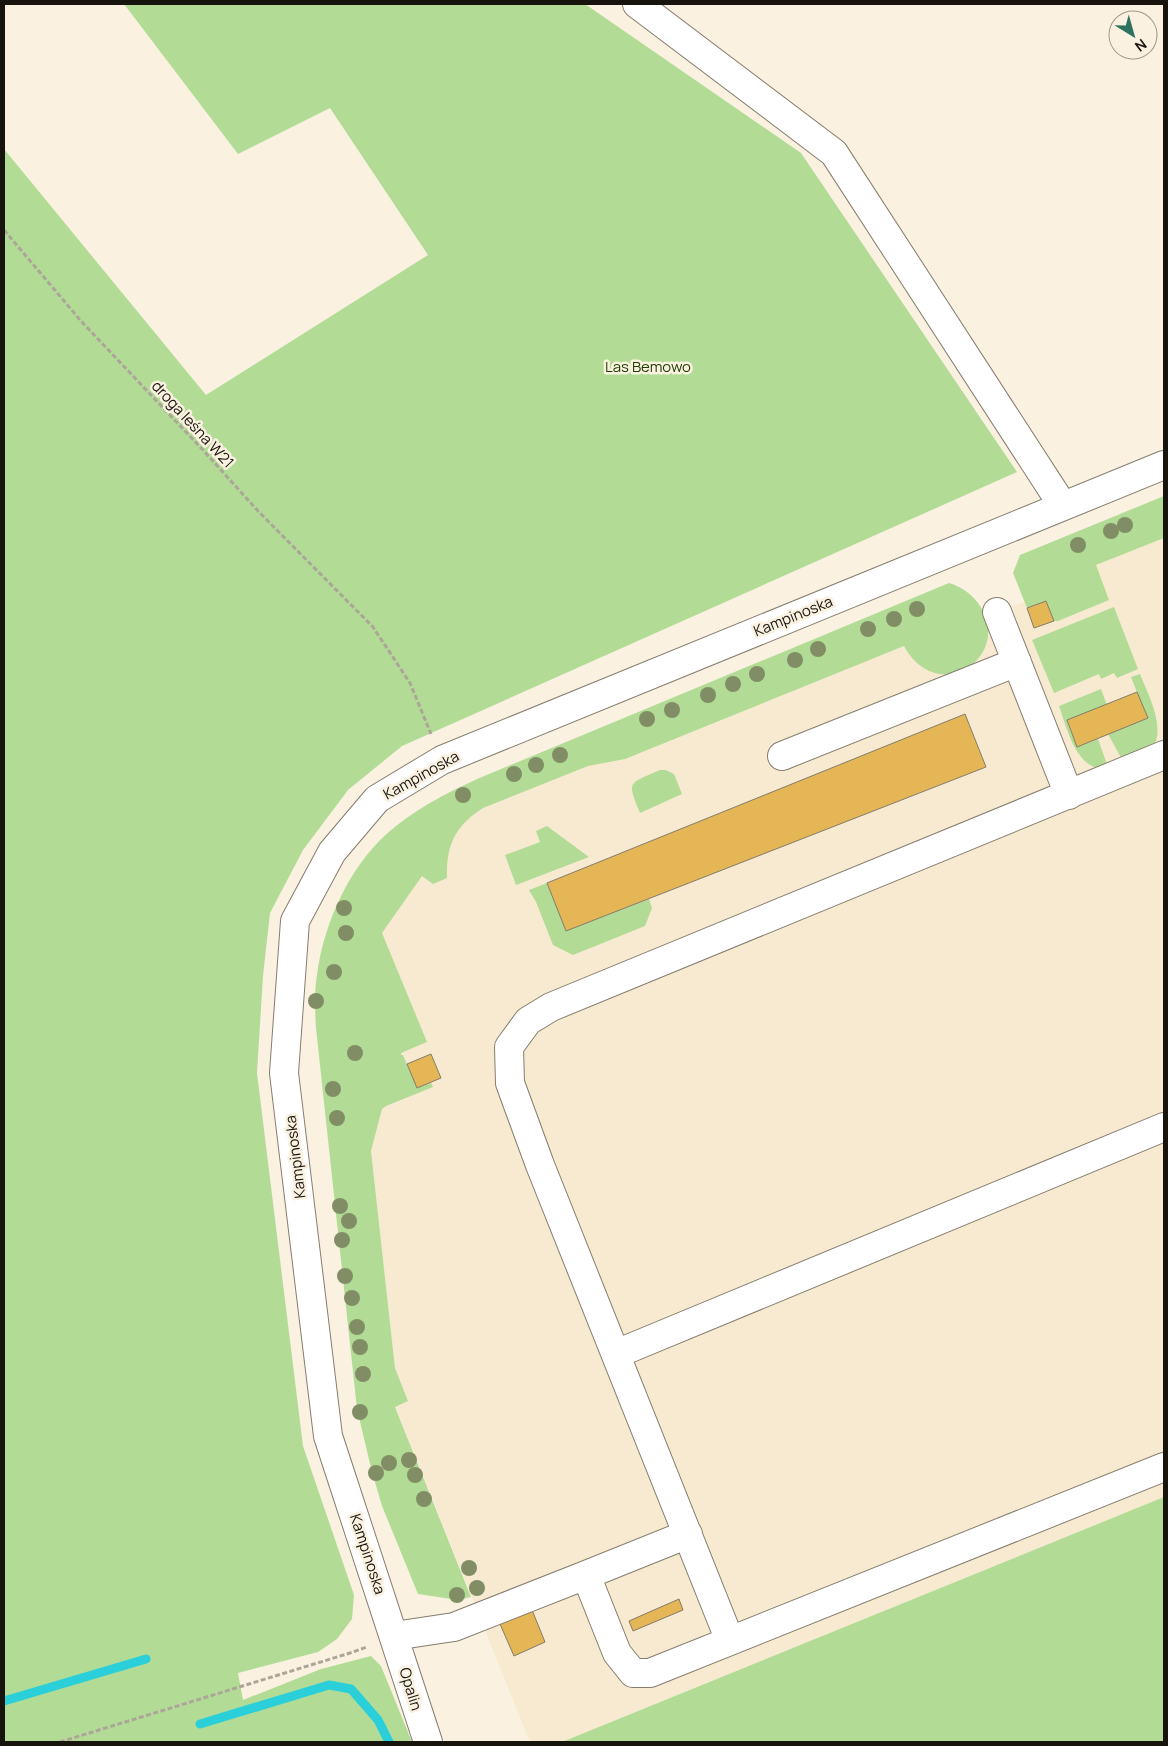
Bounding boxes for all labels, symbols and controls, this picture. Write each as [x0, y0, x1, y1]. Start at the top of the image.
north arrow [1108, 10, 1158, 60]
text: N [1131, 35, 1151, 56]
park label: Las Bemowo [605, 356, 691, 377]
street label: droga leśna W21 [147, 376, 239, 472]
street label: Kampinoska [750, 591, 836, 641]
street label: Kampinoska [379, 746, 463, 804]
street label: Kampinoska [279, 1114, 311, 1200]
street label: Kampinoska [345, 1511, 391, 1597]
street label: Opalin [395, 1665, 427, 1713]

